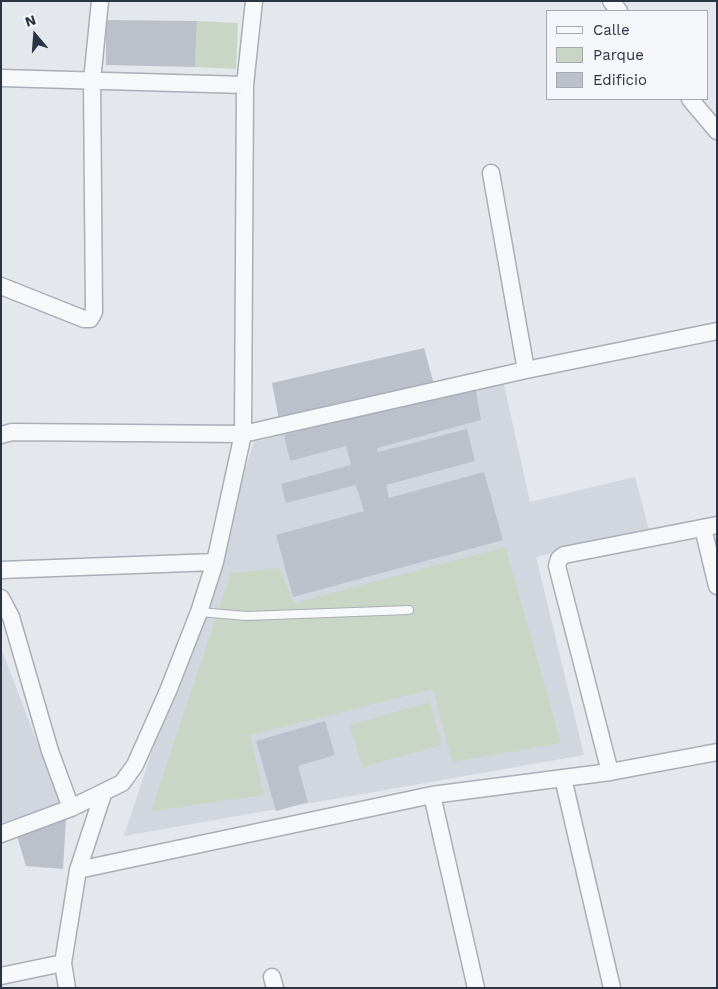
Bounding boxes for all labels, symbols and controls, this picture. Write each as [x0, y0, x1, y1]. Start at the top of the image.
north arrow [10, 10, 60, 60]
legend [546, 10, 708, 100]
text: N [23, 12, 38, 30]
text: Calle [593, 21, 630, 39]
text: Parque [593, 46, 644, 64]
text: Edificio [593, 71, 647, 89]

